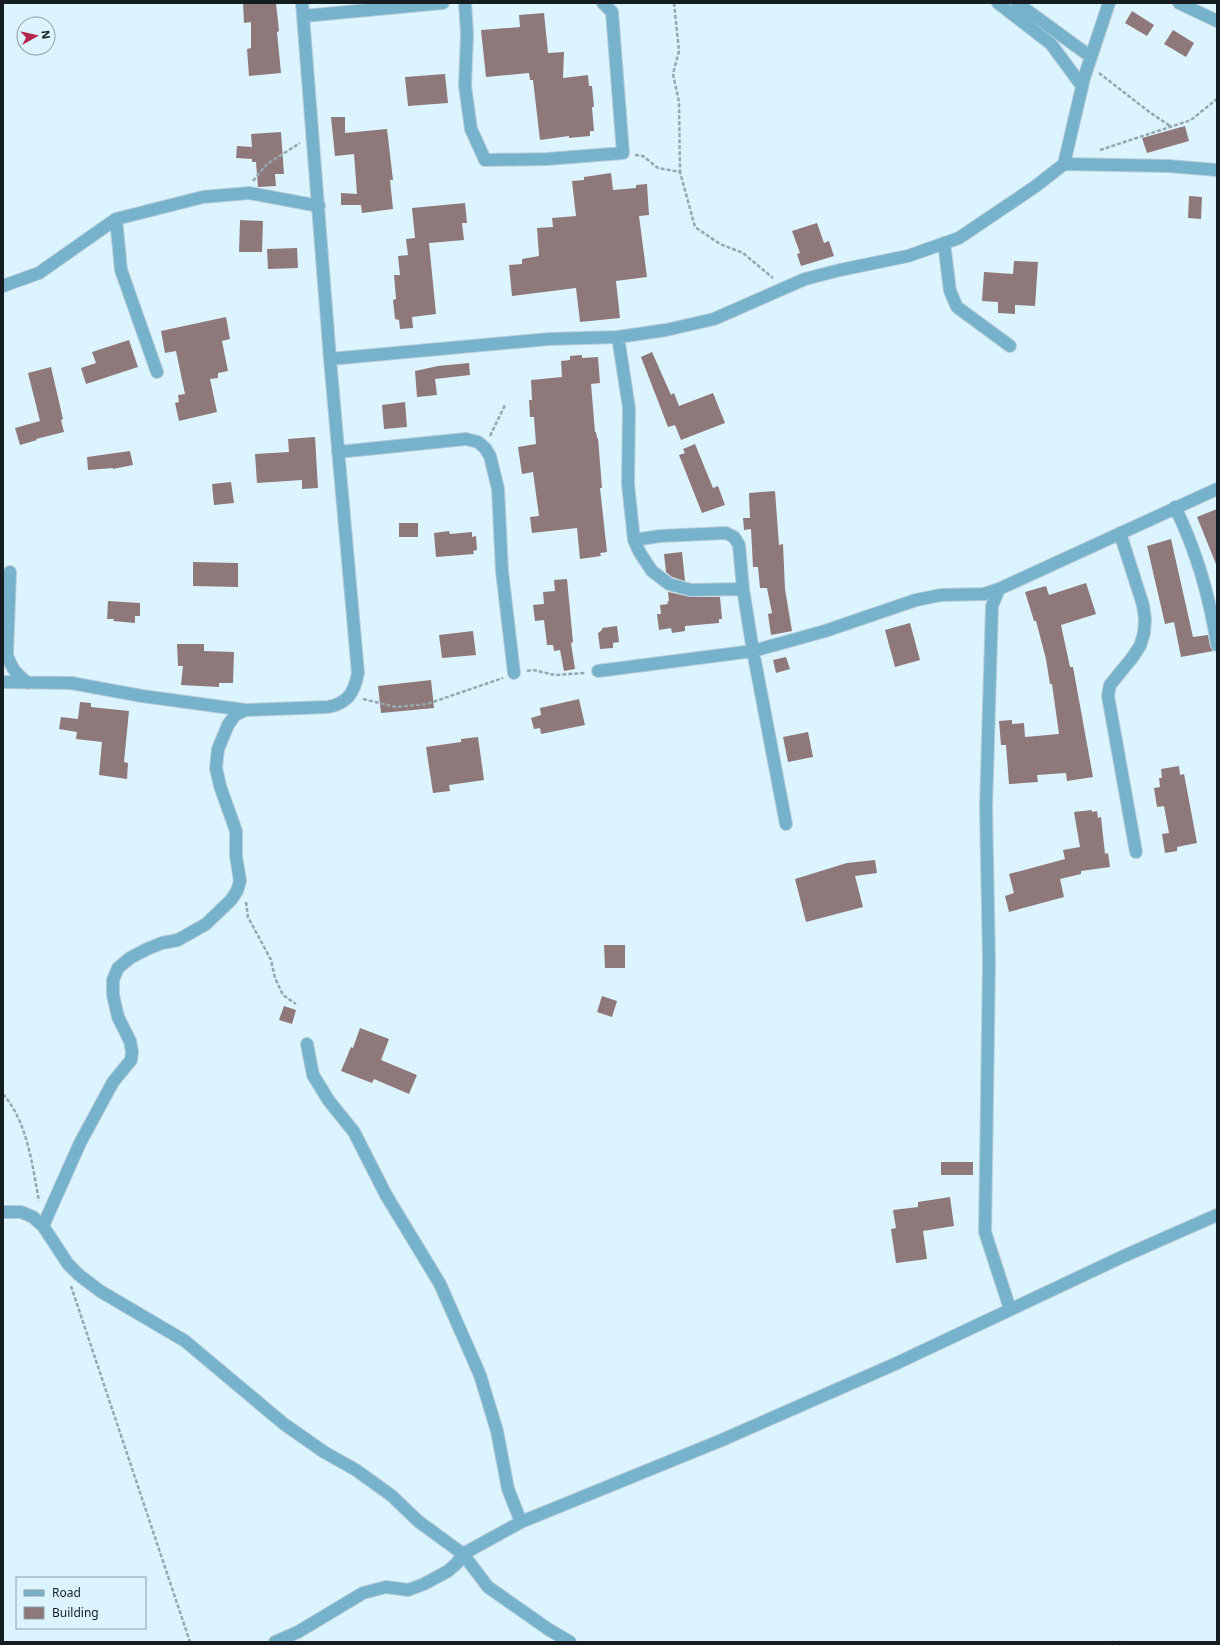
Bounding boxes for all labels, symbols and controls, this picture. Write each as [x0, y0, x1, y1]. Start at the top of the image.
north arrow [16, 16, 56, 56]
text: N [38, 29, 54, 40]
legend [16, 1577, 146, 1629]
text: Road [52, 1584, 81, 1601]
text: Building [52, 1604, 99, 1621]

